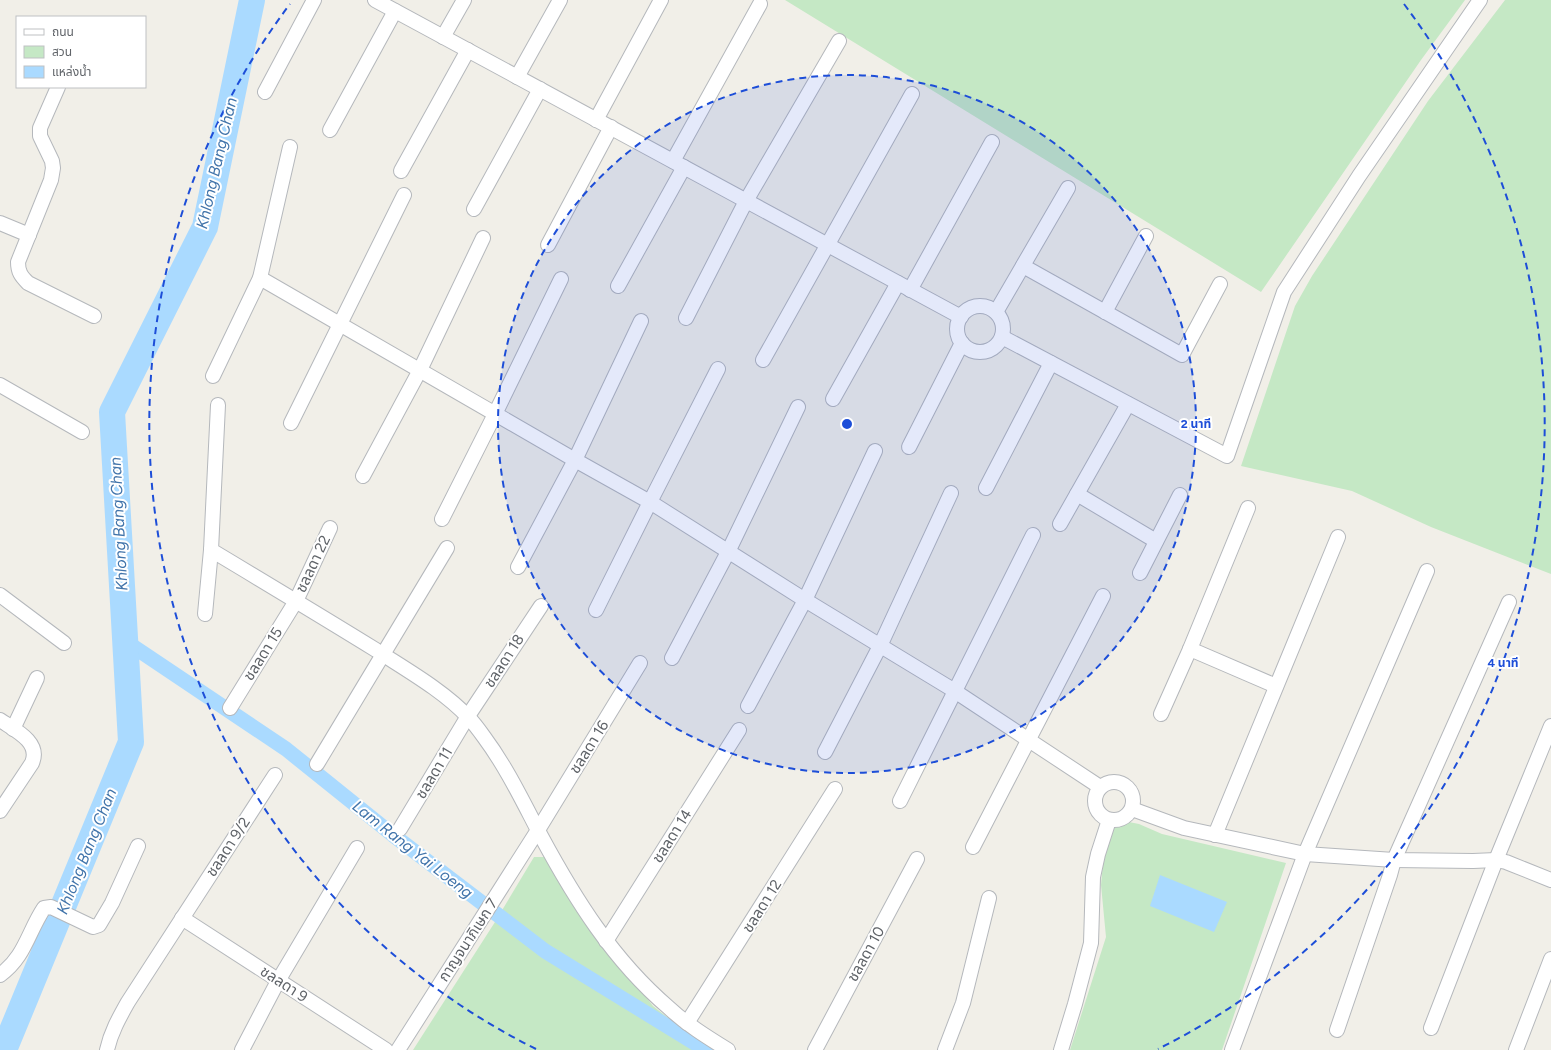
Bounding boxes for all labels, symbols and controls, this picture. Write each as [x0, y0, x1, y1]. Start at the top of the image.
legend [16, 16, 146, 88]
text: ถนน [52, 25, 74, 39]
text: สวน [52, 45, 72, 59]
text: แหล่งน้ำ [52, 63, 91, 79]
water label: Khlong Bang Chan [192, 96, 241, 231]
centre of rings [840, 417, 854, 431]
text: 2 นาที [1181, 417, 1211, 431]
water label: Khlong Bang Chan [106, 456, 131, 591]
street label: ชลลดา 22 [292, 532, 334, 596]
street label: ชลลดา 15 [240, 624, 286, 684]
street label: ชลลดา 18 [480, 631, 528, 691]
text: 4 นาที [1487, 656, 1519, 670]
street label: ชลลดา 16 [566, 717, 613, 777]
street label: ชลลดา 11 [412, 744, 456, 802]
water label: Khlong Bang Chan [53, 785, 120, 917]
water label: Lam Rang Yai Loeng [349, 797, 477, 902]
street label: ชลลดา 14 [648, 806, 696, 866]
street label: ชลลดา 9/2 [202, 814, 254, 880]
street label: ชลลดา 12 [739, 876, 785, 936]
street label: กาญจนาภิเษก 7 [434, 895, 502, 985]
street label: ชลลดา 10 [844, 923, 888, 985]
street label: ชลลดา 9 [257, 962, 311, 1006]

